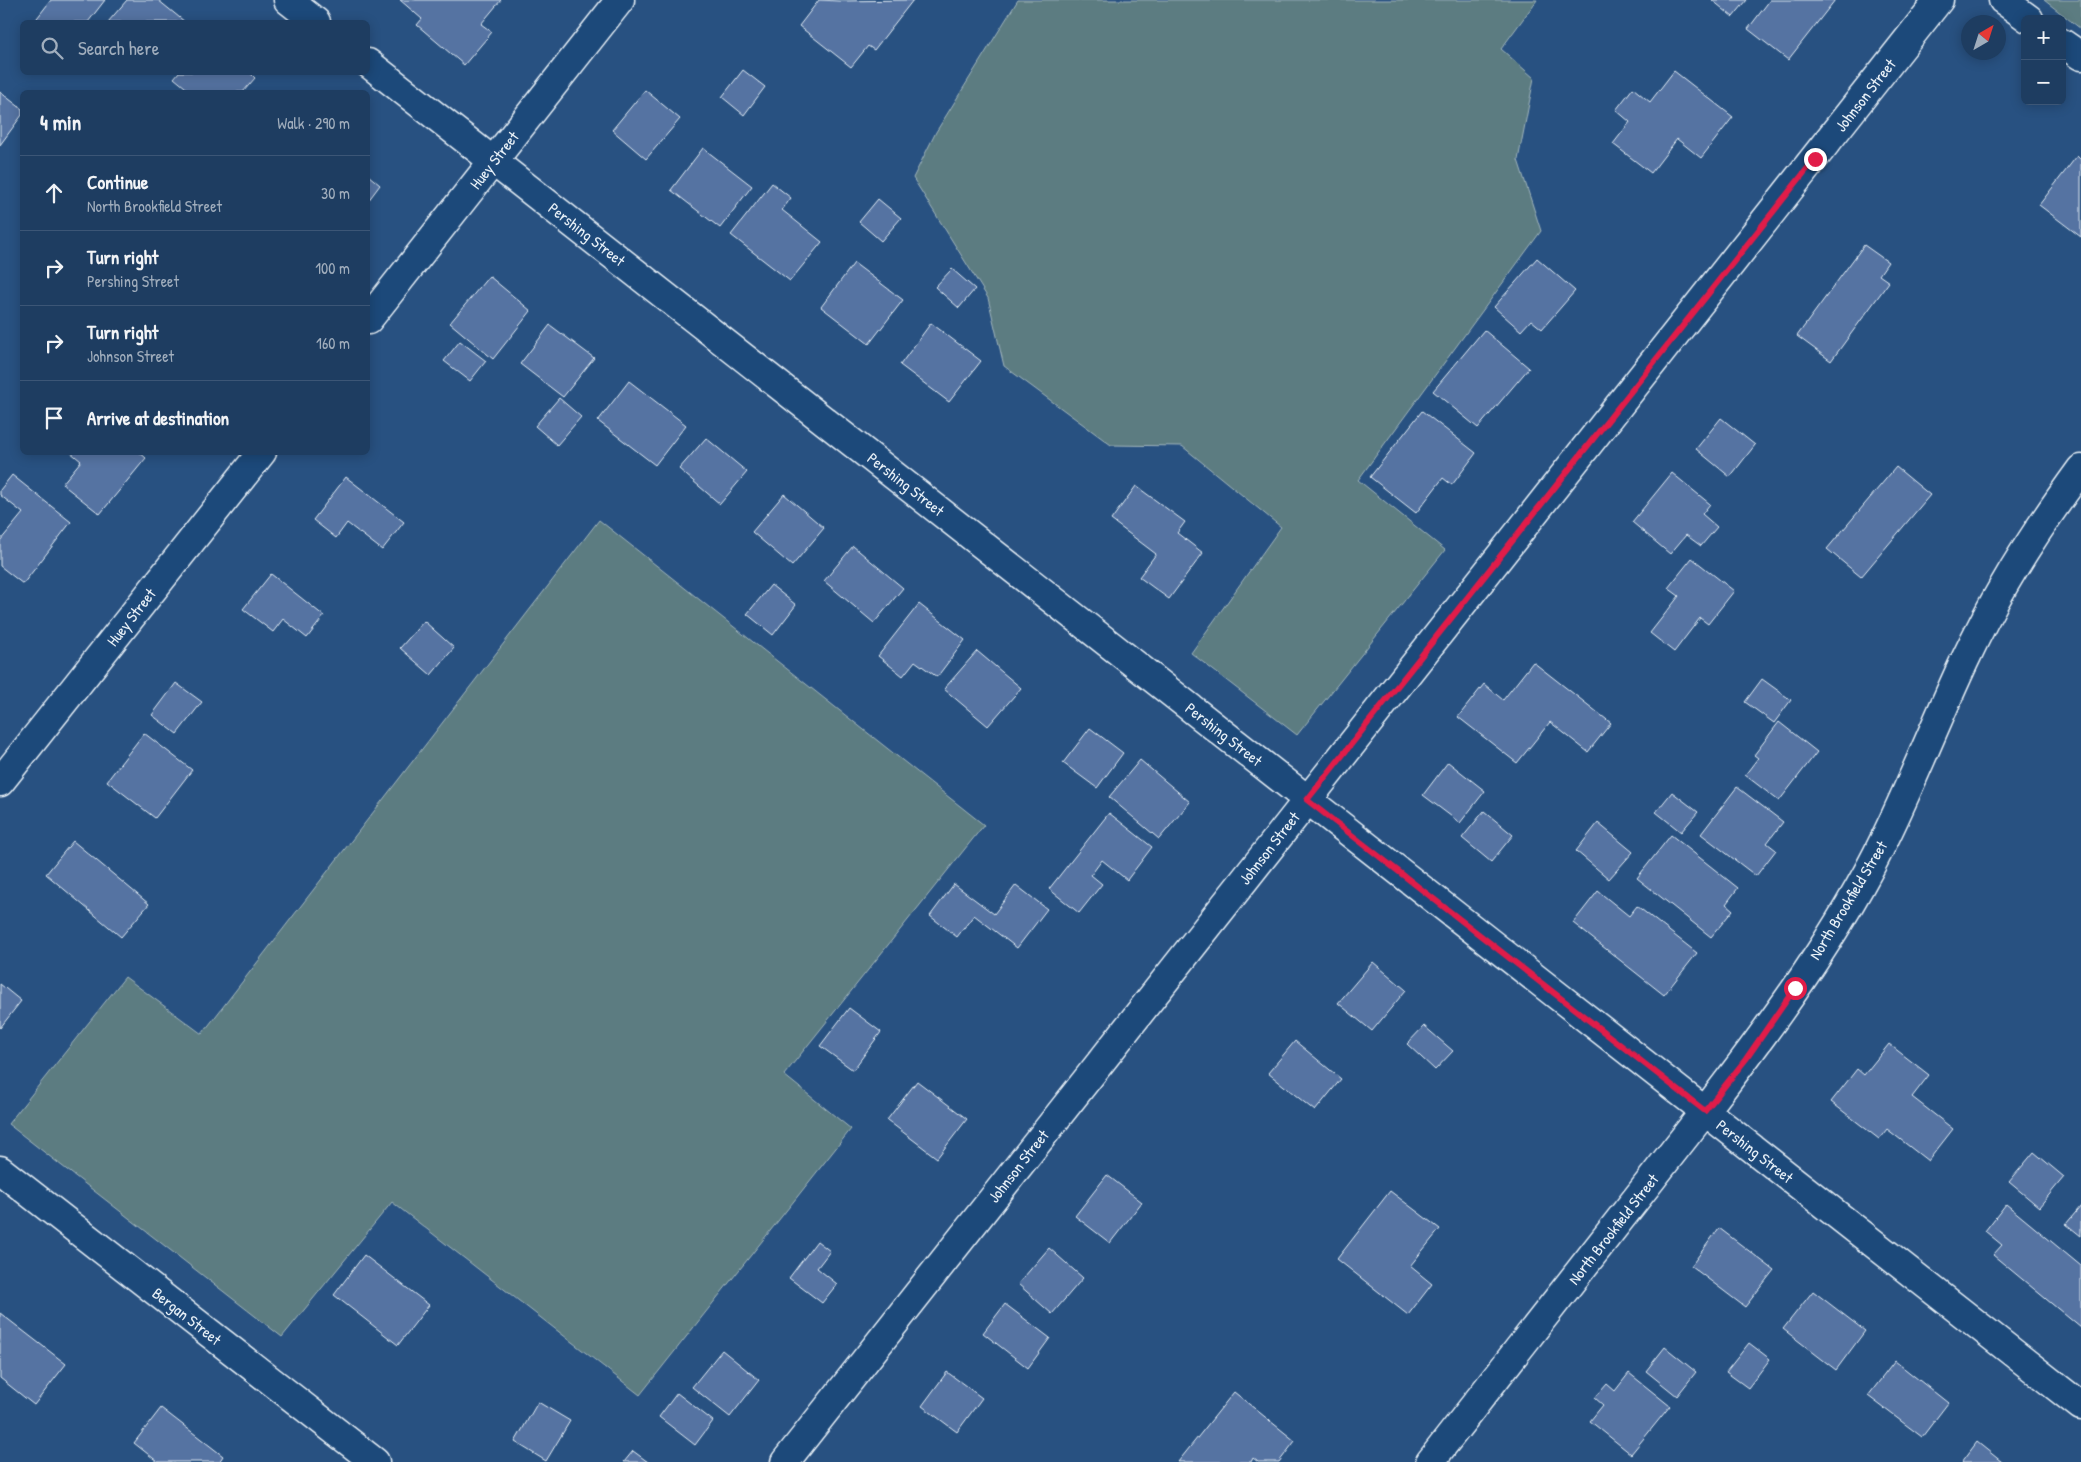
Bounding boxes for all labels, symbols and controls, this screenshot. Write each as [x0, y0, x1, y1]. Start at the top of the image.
north arrow [1961, 15, 2006, 60]
map controls [2021, 15, 2066, 105]
button: + [2021, 15, 2066, 60]
search box [20, 20, 370, 75]
icon: search [38, 34, 66, 62]
text: Search here [78, 35, 159, 61]
street label: Johnson Street [1830, 54, 1901, 136]
button: − [2021, 60, 2066, 105]
text: 4 min [40, 108, 81, 137]
text: Walk · 290 m [277, 112, 350, 134]
street label: Huey Street [464, 126, 524, 194]
route end [1804, 148, 1827, 171]
text: Continue [87, 169, 148, 195]
icon: ahead [40, 179, 68, 207]
text: 30 m [321, 182, 350, 204]
text: North Brookfield Street [87, 195, 222, 217]
street label: Pershing Street [544, 197, 630, 271]
text: Turn right [87, 244, 158, 270]
icon: right [40, 254, 68, 282]
text: 100 m [315, 257, 350, 279]
text: Pershing Street [87, 270, 179, 292]
text: Turn right [87, 319, 158, 345]
icon: right [40, 329, 68, 357]
text: 160 m [316, 332, 350, 354]
text: Johnson Street [87, 345, 174, 367]
icon: arrive [40, 404, 68, 432]
text: Arrive at destination [87, 405, 229, 431]
street label: Pershing Street [863, 447, 949, 521]
street label: Huey Street [101, 583, 161, 651]
street label: Pershing Street [1181, 697, 1267, 771]
street label: Johnson Street [1234, 807, 1305, 889]
street label: North Brookfield Street [1804, 836, 1892, 964]
route start [1784, 977, 1807, 1000]
street label: Pershing Street [1712, 1114, 1798, 1188]
street label: Johnson Street [983, 1125, 1054, 1207]
street label: North Brookfield Street [1563, 1169, 1664, 1289]
street label: Bergan Street [148, 1282, 227, 1350]

